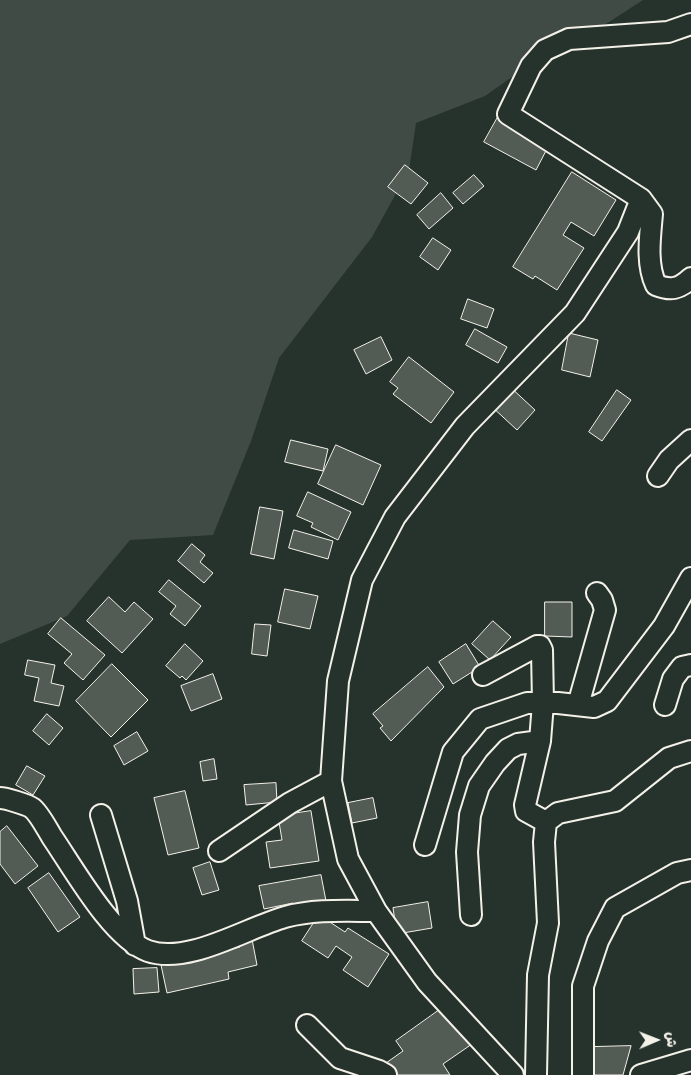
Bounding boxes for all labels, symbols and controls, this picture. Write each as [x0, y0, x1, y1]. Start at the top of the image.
north arrow [631, 1015, 681, 1065]
text: ش [663, 1032, 680, 1048]

